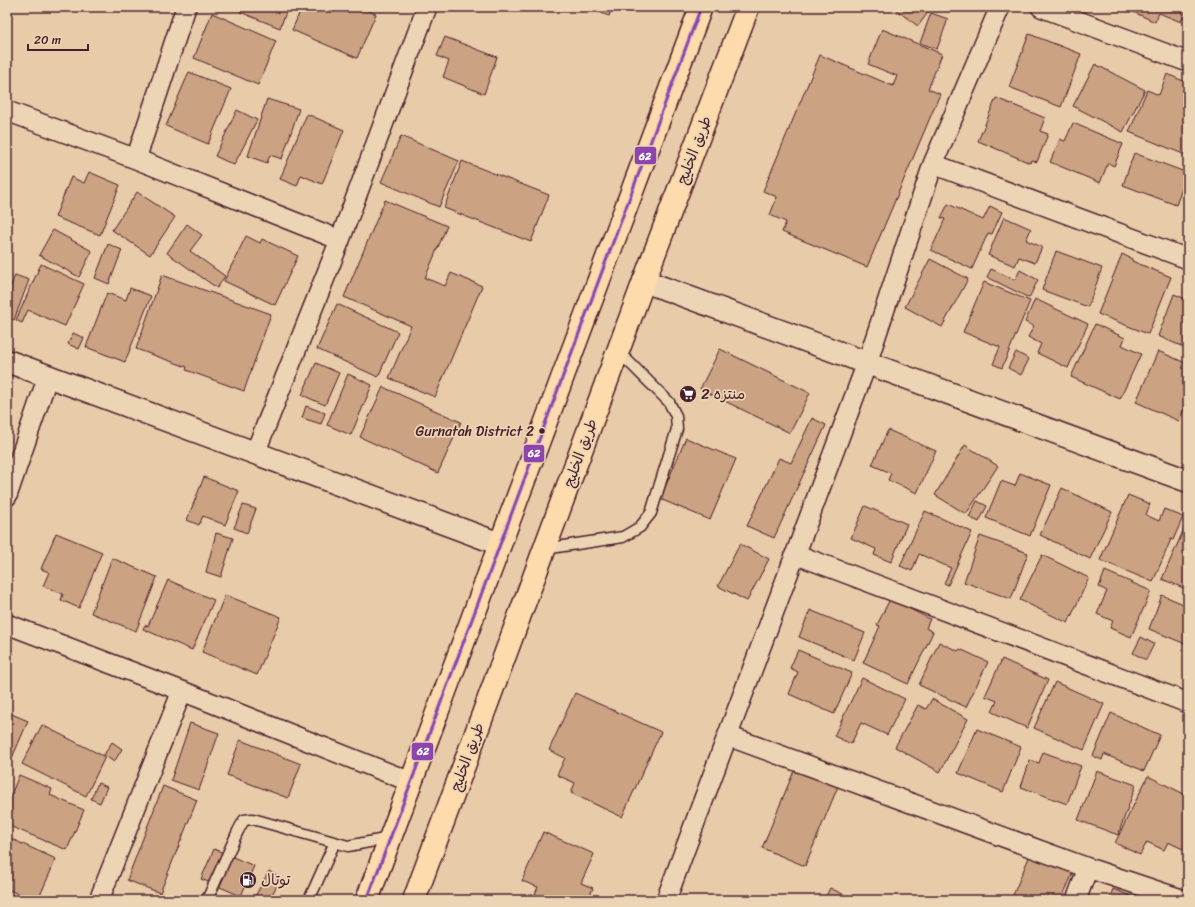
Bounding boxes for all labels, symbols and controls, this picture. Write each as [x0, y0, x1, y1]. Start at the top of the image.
scale bar [28, 26, 88, 52]
text: 20 m [34, 29, 61, 51]
street label: طريق الخليج [669, 112, 719, 188]
line badge: 62 [634, 146, 657, 165]
text: 62 [638, 147, 652, 166]
place label: منتزه 2 [701, 381, 745, 407]
supermarket icon: منتزه 2 [678, 384, 698, 404]
street label: طريق الخليج [556, 415, 604, 491]
place label: Gurnatah District 2 [416, 419, 534, 444]
marker: Gurnatah District 2 [537, 426, 547, 436]
line badge: 62 [523, 444, 545, 463]
text: 62 [527, 444, 541, 463]
street label: طريق الخليج [443, 719, 491, 795]
line badge: 62 [411, 742, 434, 761]
text: 62 [416, 742, 430, 761]
place label: توتال [261, 867, 291, 893]
fuel station icon: توتال [238, 870, 258, 890]

